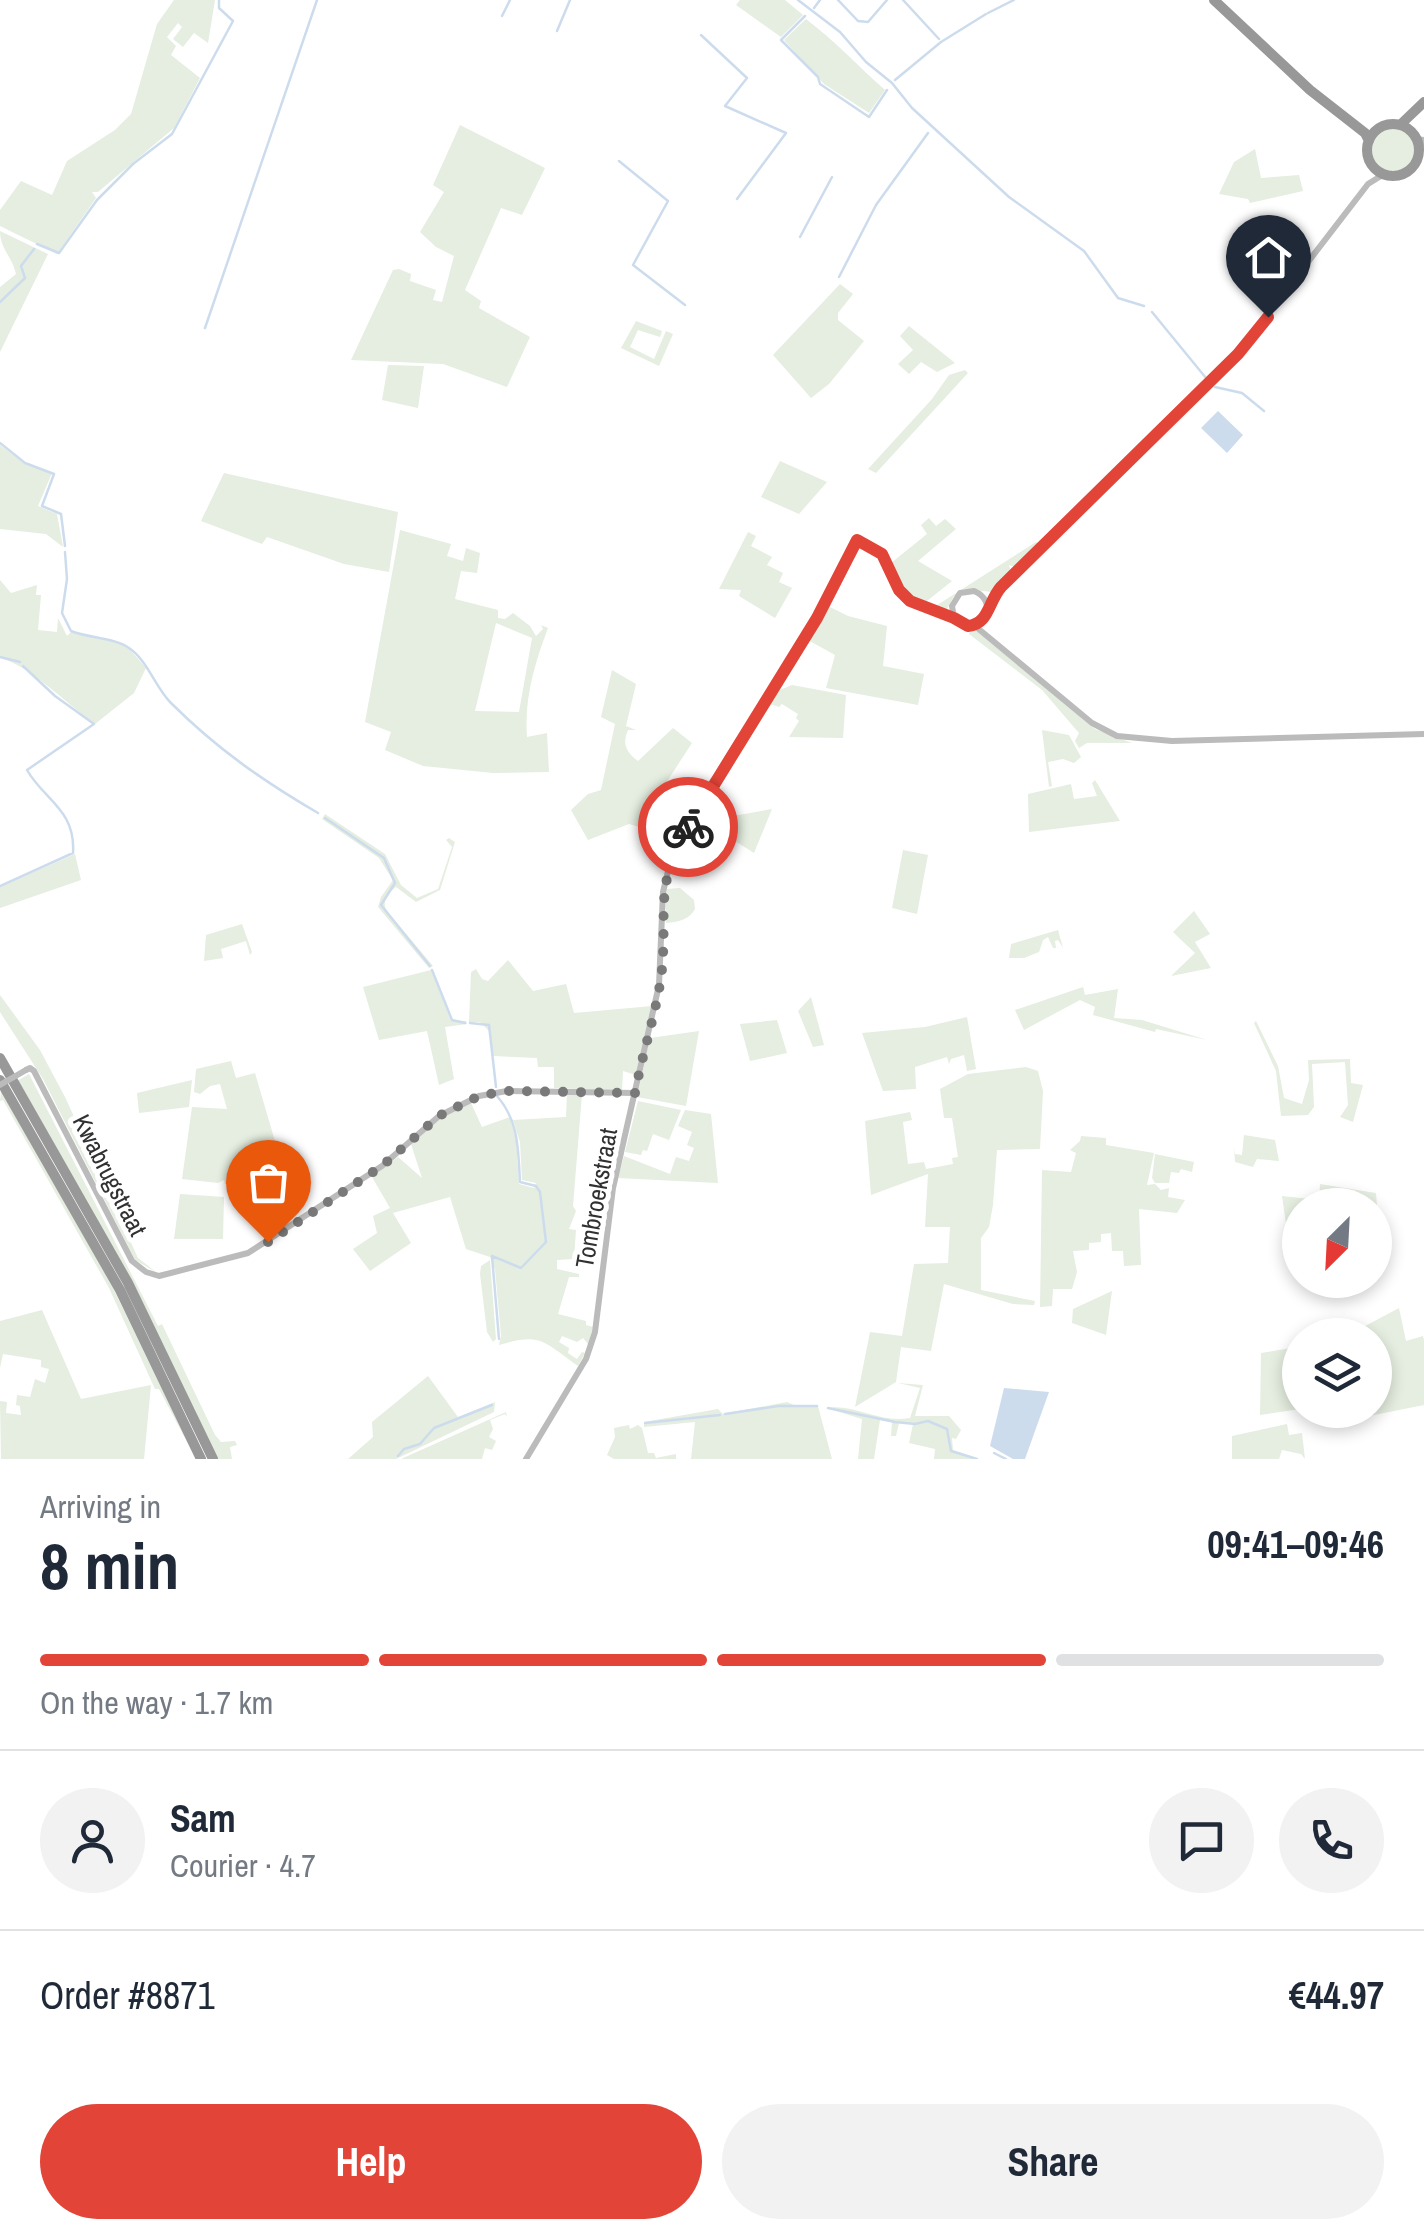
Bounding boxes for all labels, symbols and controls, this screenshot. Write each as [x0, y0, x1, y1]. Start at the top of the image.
pin [1226, 215, 1311, 318]
icon: home [1241, 230, 1296, 285]
courier [638, 777, 738, 877]
icon: bike [661, 800, 716, 855]
street label: Kwabrugstraat [65, 1108, 155, 1242]
street label: Tombroekstraat [567, 1125, 625, 1271]
pin [226, 1140, 311, 1243]
icon: bag [241, 1155, 296, 1210]
north arrow [1282, 1188, 1392, 1298]
map controls [1282, 1188, 1392, 1428]
button: layers [1282, 1318, 1392, 1428]
text: Arriving in [40, 1485, 161, 1528]
text: 09:41–09:46 [1207, 1519, 1384, 1570]
text: 8 min [40, 1522, 179, 1609]
text: On the way · 1.7 km [40, 1681, 273, 1724]
button: person [40, 1788, 145, 1893]
button: chat [1149, 1788, 1254, 1893]
button: phone [1279, 1788, 1384, 1893]
text: Sam [170, 1793, 236, 1844]
text: Courier · 4.7 [170, 1844, 316, 1887]
text: Order #8871 [40, 1970, 215, 2021]
text: €44.97 [1289, 1970, 1384, 2021]
button: Help [40, 2104, 702, 2219]
button: Share [722, 2104, 1384, 2219]

